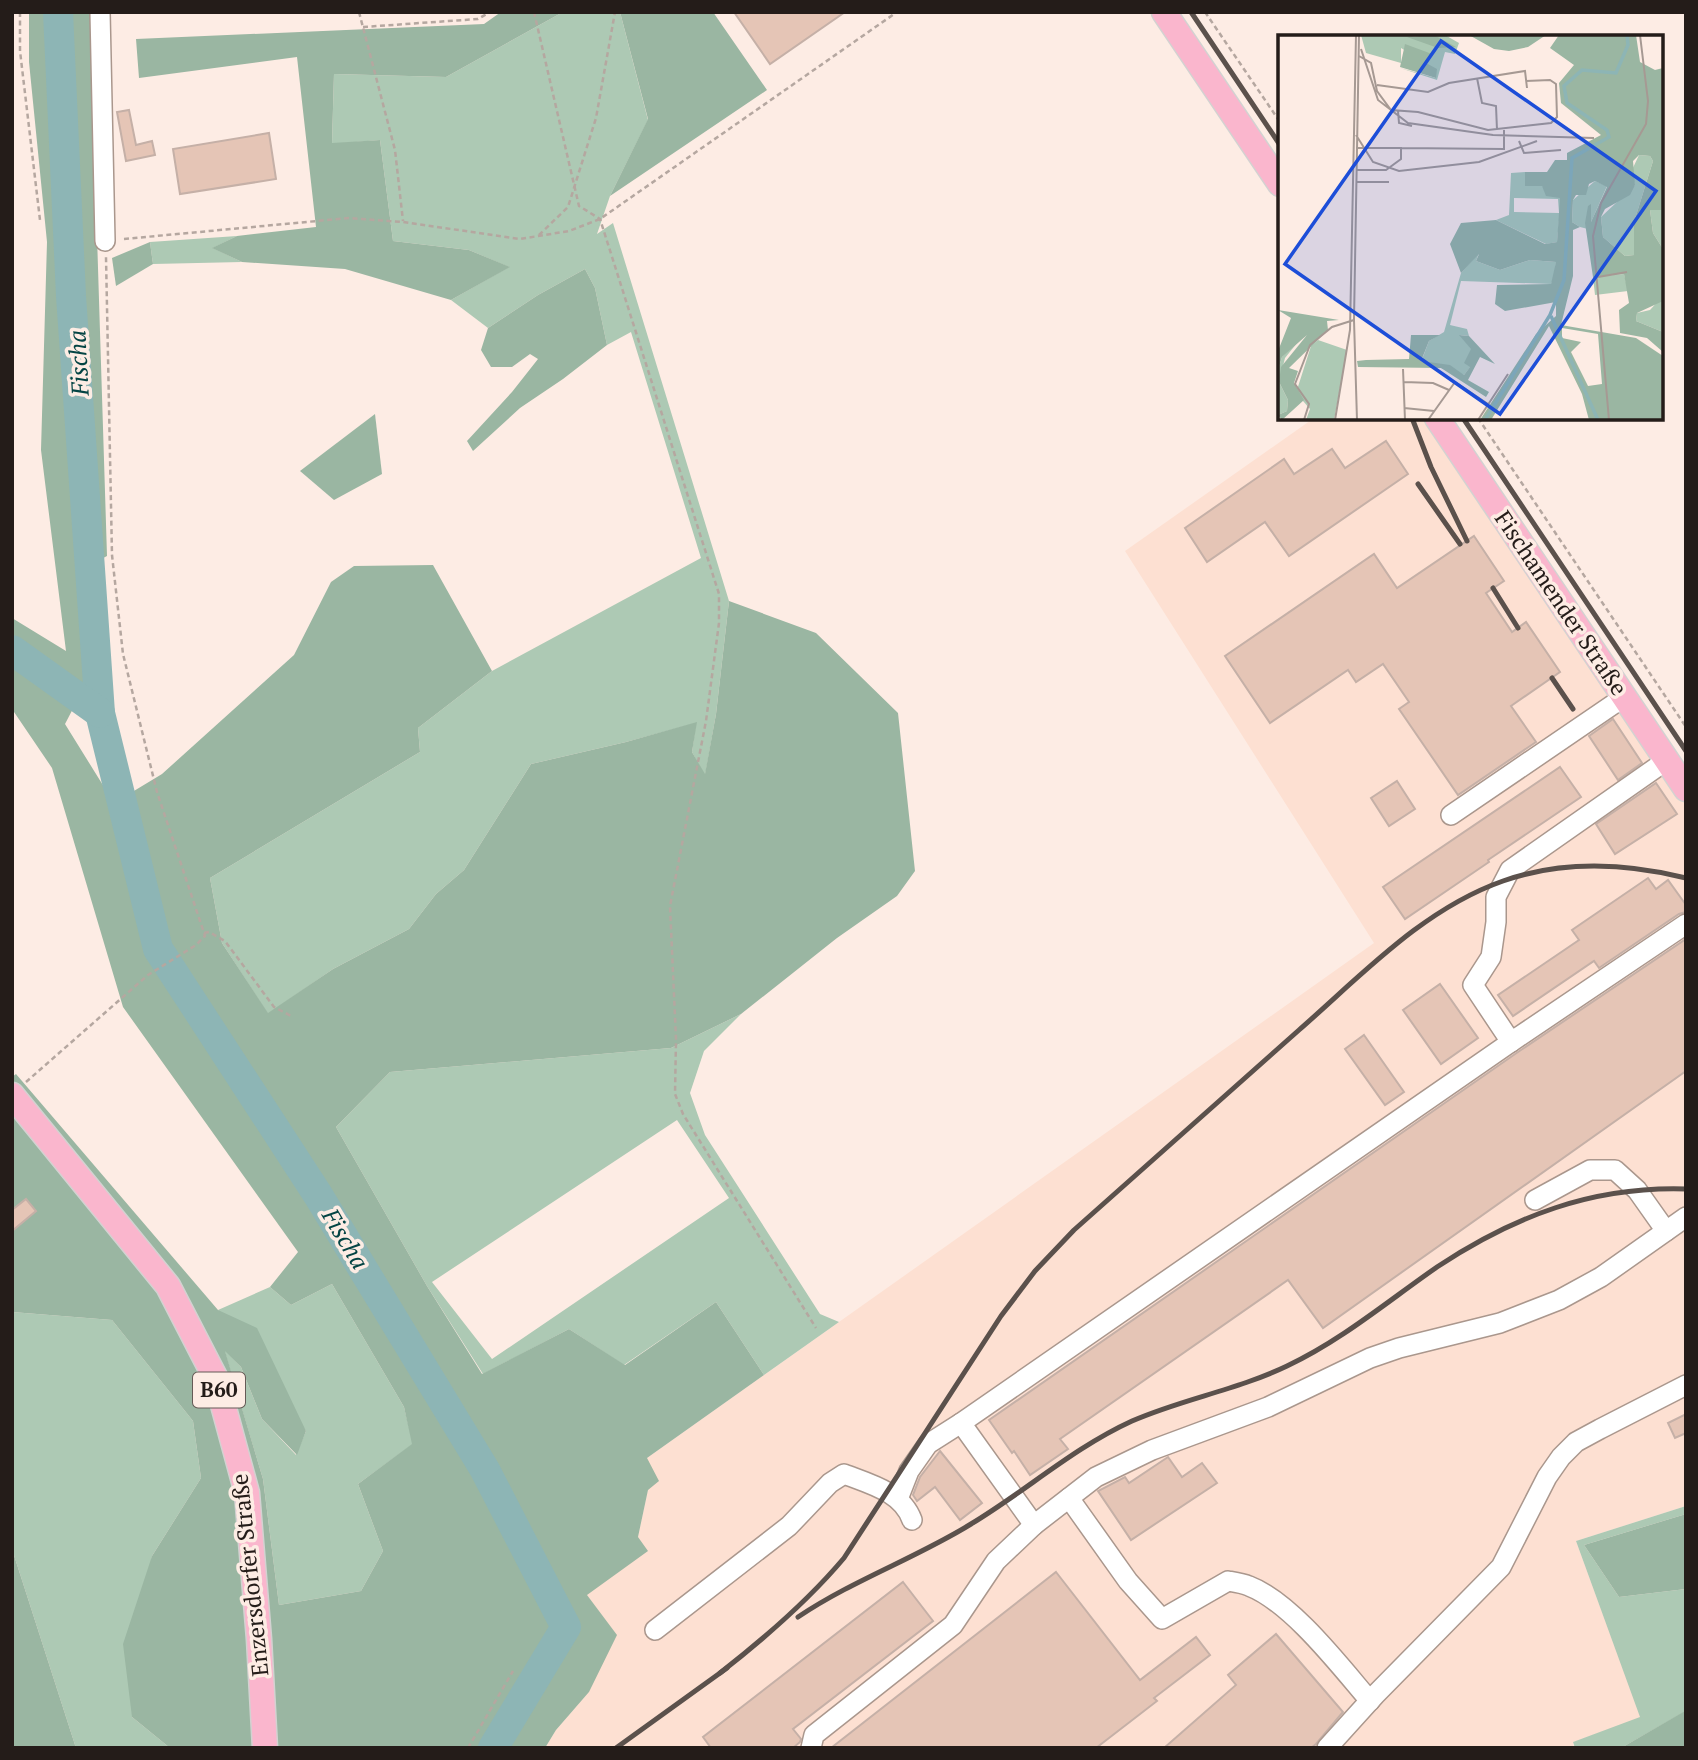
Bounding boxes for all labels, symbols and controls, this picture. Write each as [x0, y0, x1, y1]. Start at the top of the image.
inset map [1278, 35, 1663, 420]
water label: Fischa [60, 329, 96, 398]
street label: Fischamender Straße [1488, 504, 1635, 701]
water label: Fischa [315, 1201, 376, 1275]
road number: B60 [193, 1372, 245, 1408]
street label: Enzersdorfer Straße [223, 1472, 276, 1678]

